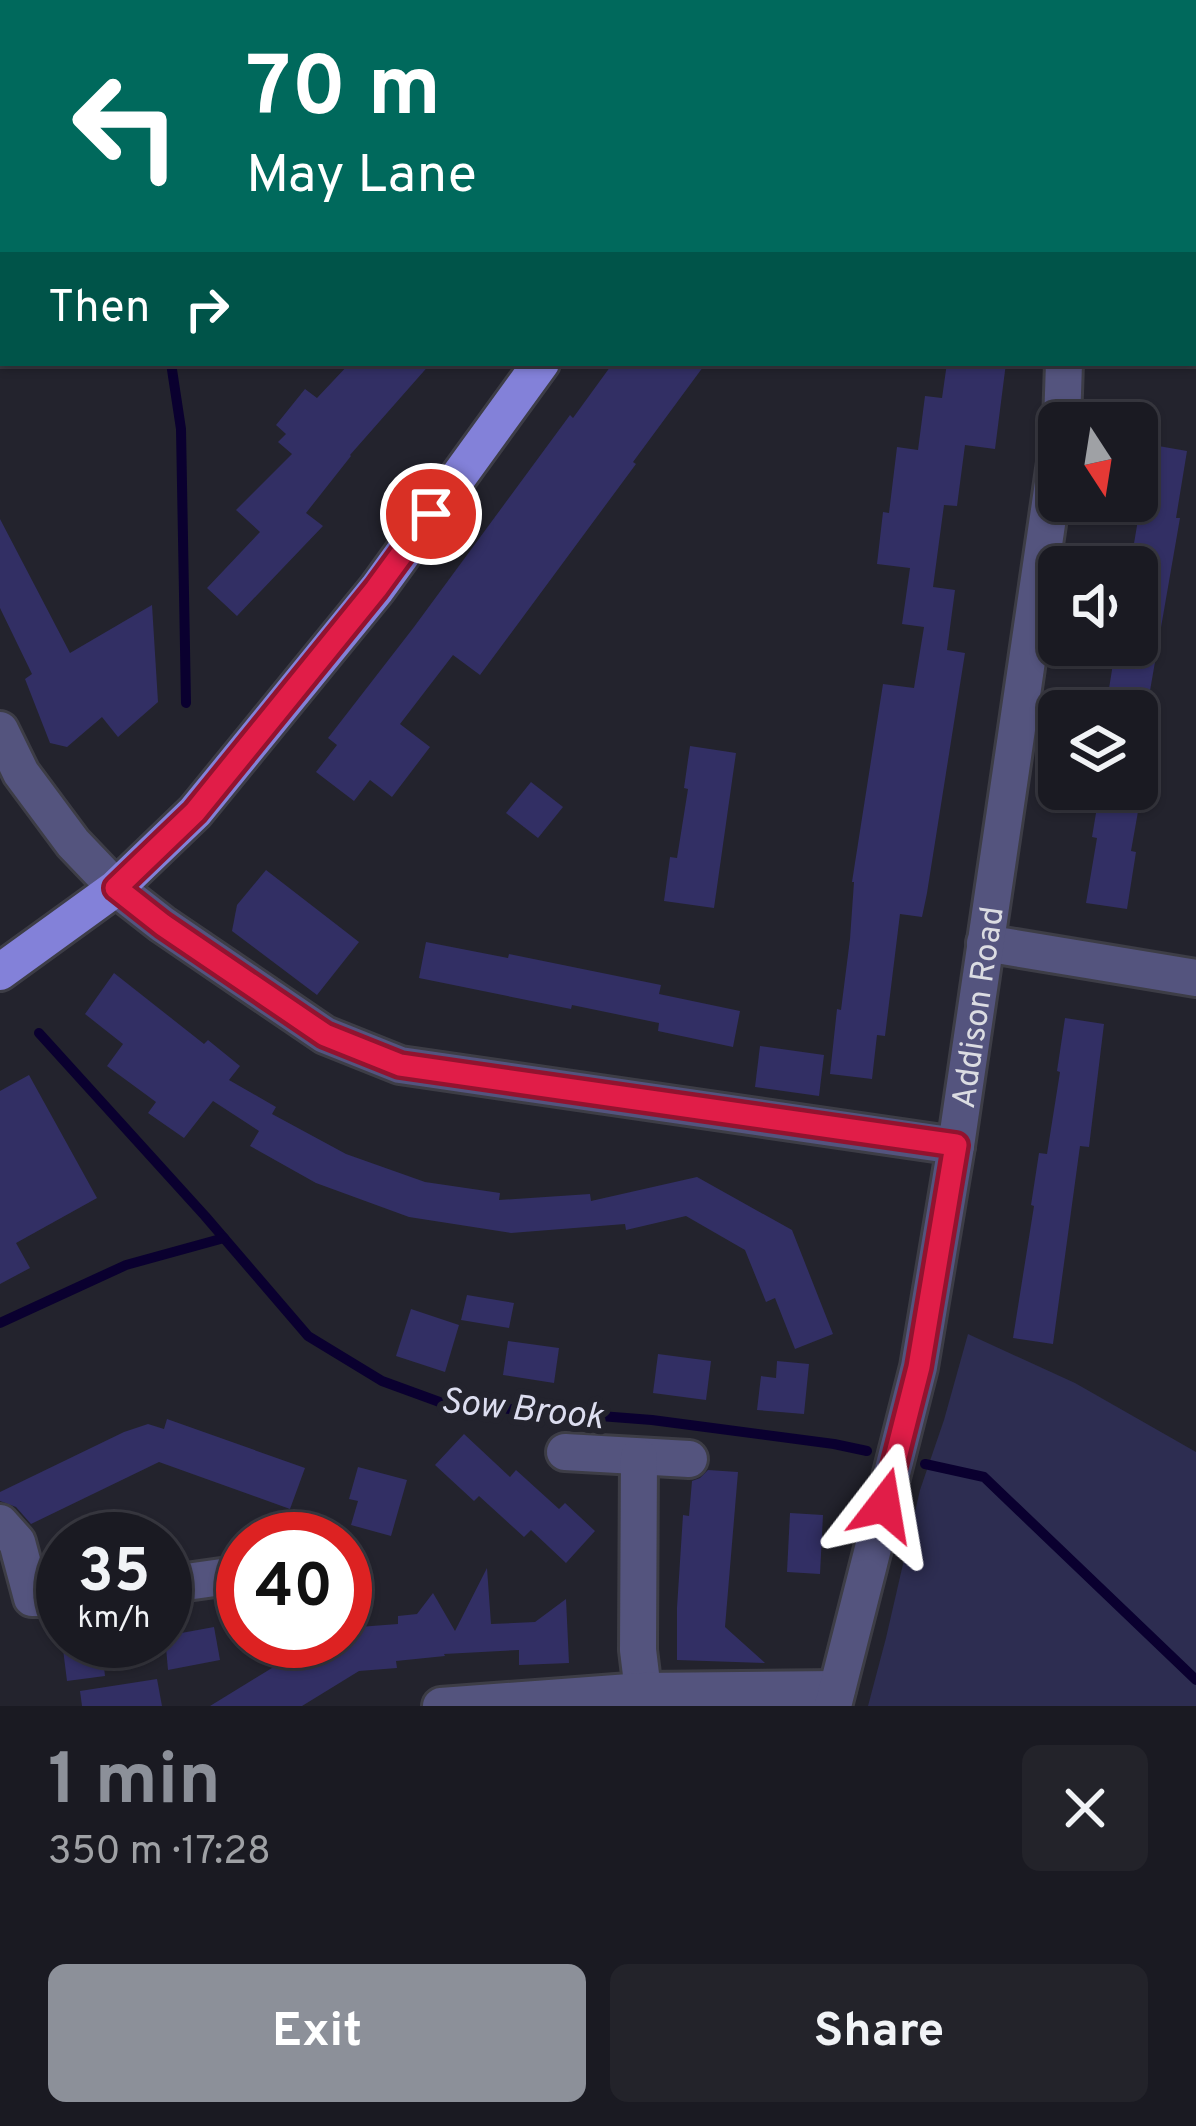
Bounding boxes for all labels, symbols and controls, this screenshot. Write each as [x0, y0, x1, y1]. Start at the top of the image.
text: 70 m [246, 39, 441, 145]
icon: left [48, 48, 204, 204]
text: May Lane [246, 143, 477, 212]
icon: right [174, 276, 240, 342]
text: Then [48, 281, 150, 338]
north arrow [1038, 402, 1158, 522]
map controls [1038, 402, 1158, 810]
pin [380, 463, 482, 565]
icon: arrive [398, 481, 464, 547]
button: sound [1038, 546, 1158, 666]
button: layers [1038, 690, 1158, 810]
street label: Addison Road [945, 904, 1016, 1112]
water label: Sow Brook [438, 1380, 606, 1442]
position arrow [821, 1442, 947, 1568]
speed limit sign: 40 [216, 1512, 372, 1668]
text: 35 [78, 1537, 150, 1613]
text: km/h [78, 1601, 150, 1638]
text: 1 min [48, 1738, 221, 1830]
button: close [1022, 1745, 1148, 1871]
text: 350 m · 17:28 [48, 1829, 271, 1878]
button: Exit [48, 1964, 586, 2102]
button: Share [610, 1964, 1148, 2102]

